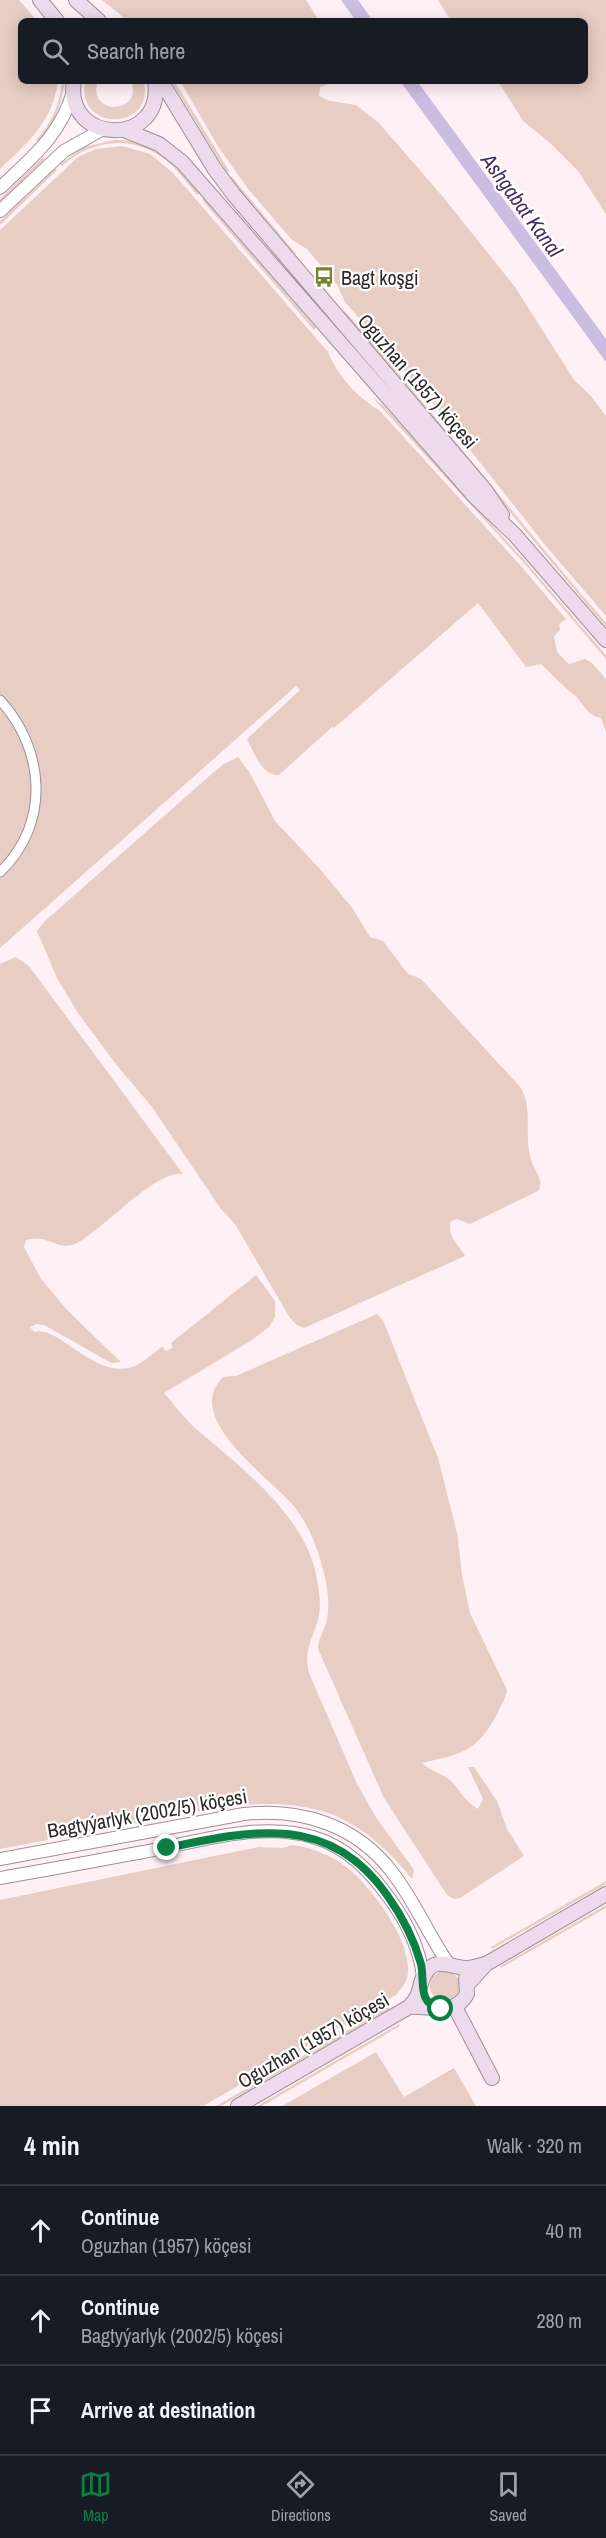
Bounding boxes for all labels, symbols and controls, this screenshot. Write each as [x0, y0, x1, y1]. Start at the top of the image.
search box [18, 18, 588, 84]
icon: search [39, 35, 72, 68]
text: Search here [87, 36, 185, 66]
water label: Ashgabat Kanal [474, 146, 570, 264]
place label: Bagt koşgi [341, 264, 419, 291]
bus stop icon: Bagt koşgi [312, 265, 336, 289]
street label: Oguzhan (1957) köçesi [352, 308, 484, 454]
street label: Bagtyýarlyk (2002/5) köçesi [45, 1782, 249, 1844]
route end [153, 1834, 179, 1860]
street label: Oguzhan (1957) köçesi [232, 1986, 394, 2094]
route start [427, 1995, 453, 2021]
text: 4 min [24, 2128, 80, 2163]
text: Walk · 320 m [487, 2132, 582, 2159]
text: Continue [81, 2202, 159, 2232]
icon: ahead [24, 2214, 57, 2247]
text: 40 m [546, 2217, 582, 2244]
text: Oguzhan (1957) köçesi [81, 2232, 251, 2259]
text: Continue [81, 2292, 159, 2322]
icon: ahead [24, 2304, 57, 2337]
text: 280 m [536, 2307, 582, 2334]
text: Bagtyýarlyk (2002/5) köçesi [81, 2322, 283, 2349]
icon: arrive [24, 2394, 57, 2427]
text: Arrive at destination [81, 2395, 255, 2425]
tab: Map [79, 2468, 112, 2526]
tab: Directions [271, 2468, 331, 2526]
tab: Saved [489, 2468, 527, 2526]

